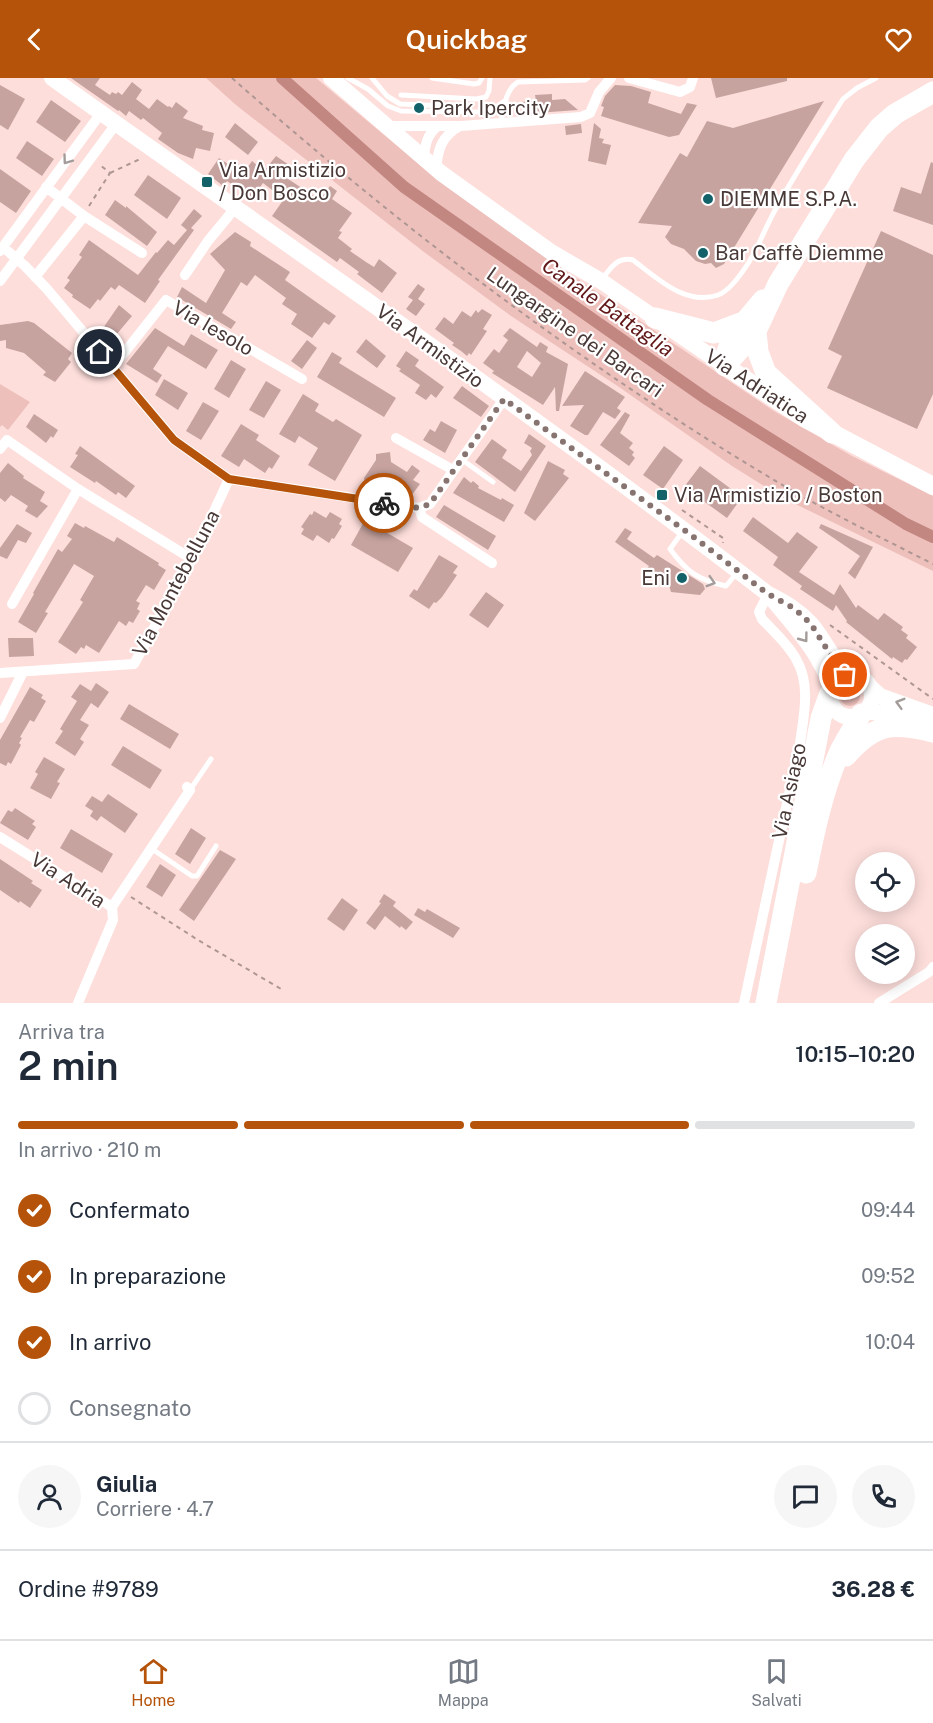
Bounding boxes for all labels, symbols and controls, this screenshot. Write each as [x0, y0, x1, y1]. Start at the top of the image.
icon: back [18, 23, 51, 56]
text: Quickbag [406, 23, 527, 55]
icon: heart [882, 23, 915, 56]
place label: Park Ipercity [431, 96, 550, 120]
marker: Park Ipercity [412, 101, 426, 115]
one-way arrow [63, 153, 74, 164]
place label: Via Armistizio / Don Bosco [219, 158, 346, 205]
marker: Via Armistizio / Don Bosco [200, 175, 214, 189]
place label: DIEMME S.P.A. [720, 187, 857, 211]
marker: DIEMME S.P.A. [701, 192, 715, 206]
place label: Bar Caffè Diemme [715, 241, 884, 265]
marker: Bar Caffè Diemme [696, 246, 710, 260]
water label: Canale Battaglia [537, 252, 679, 362]
street label: Lungargine dei Barcari [482, 262, 668, 402]
street label: Via Iesolo [168, 295, 258, 361]
street label: Via Armistizio [372, 299, 488, 393]
pin [74, 326, 125, 377]
icon: home [83, 335, 116, 368]
street label: Via Adriatica [701, 344, 813, 428]
courier [354, 473, 414, 533]
place label: Via Armistizio / Boston [674, 483, 883, 507]
icon: bike [368, 487, 401, 520]
marker: Via Armistizio / Boston [655, 488, 669, 502]
street label: Via Montebelluna [127, 506, 225, 660]
place label: Eni [641, 566, 670, 590]
marker: Eni [675, 571, 689, 585]
one-way arrow [705, 575, 716, 587]
one-way arrow [797, 632, 808, 643]
pin [819, 649, 870, 700]
icon: bag [828, 658, 861, 691]
one-way arrow [895, 697, 905, 710]
street label: Via Asiago [767, 741, 811, 841]
street label: Via Adria [26, 847, 110, 913]
map controls [855, 852, 915, 984]
button: locate [855, 852, 915, 912]
button: layers [855, 924, 915, 984]
text: Arriva tra [18, 1020, 105, 1044]
text: 10:15–10:20 [795, 1041, 915, 1067]
text: 2 min [18, 1043, 119, 1089]
text: In arrivo · 210 m [18, 1138, 161, 1162]
icon: check [18, 1194, 51, 1227]
text: Confermato [69, 1197, 190, 1223]
text: 09:44 [861, 1198, 915, 1222]
icon: check [18, 1260, 51, 1293]
text: In preparazione [69, 1263, 226, 1289]
text: 09:52 [861, 1264, 915, 1288]
icon: check [18, 1326, 51, 1359]
text: In arrivo [69, 1329, 151, 1355]
text: 10:04 [865, 1330, 915, 1354]
text: Consegnato [69, 1395, 191, 1421]
button: person [18, 1465, 81, 1528]
button: chat [774, 1465, 837, 1528]
button: phone [852, 1465, 915, 1528]
text: Giulia [96, 1471, 157, 1497]
text: Corriere · 4.7 [96, 1497, 214, 1521]
text: Ordine #9789 [18, 1576, 159, 1602]
text: 36.28 € [832, 1576, 915, 1602]
tab: Home [131, 1655, 175, 1710]
tab: Mappa [438, 1655, 489, 1710]
tab: Salvati [751, 1655, 802, 1710]

